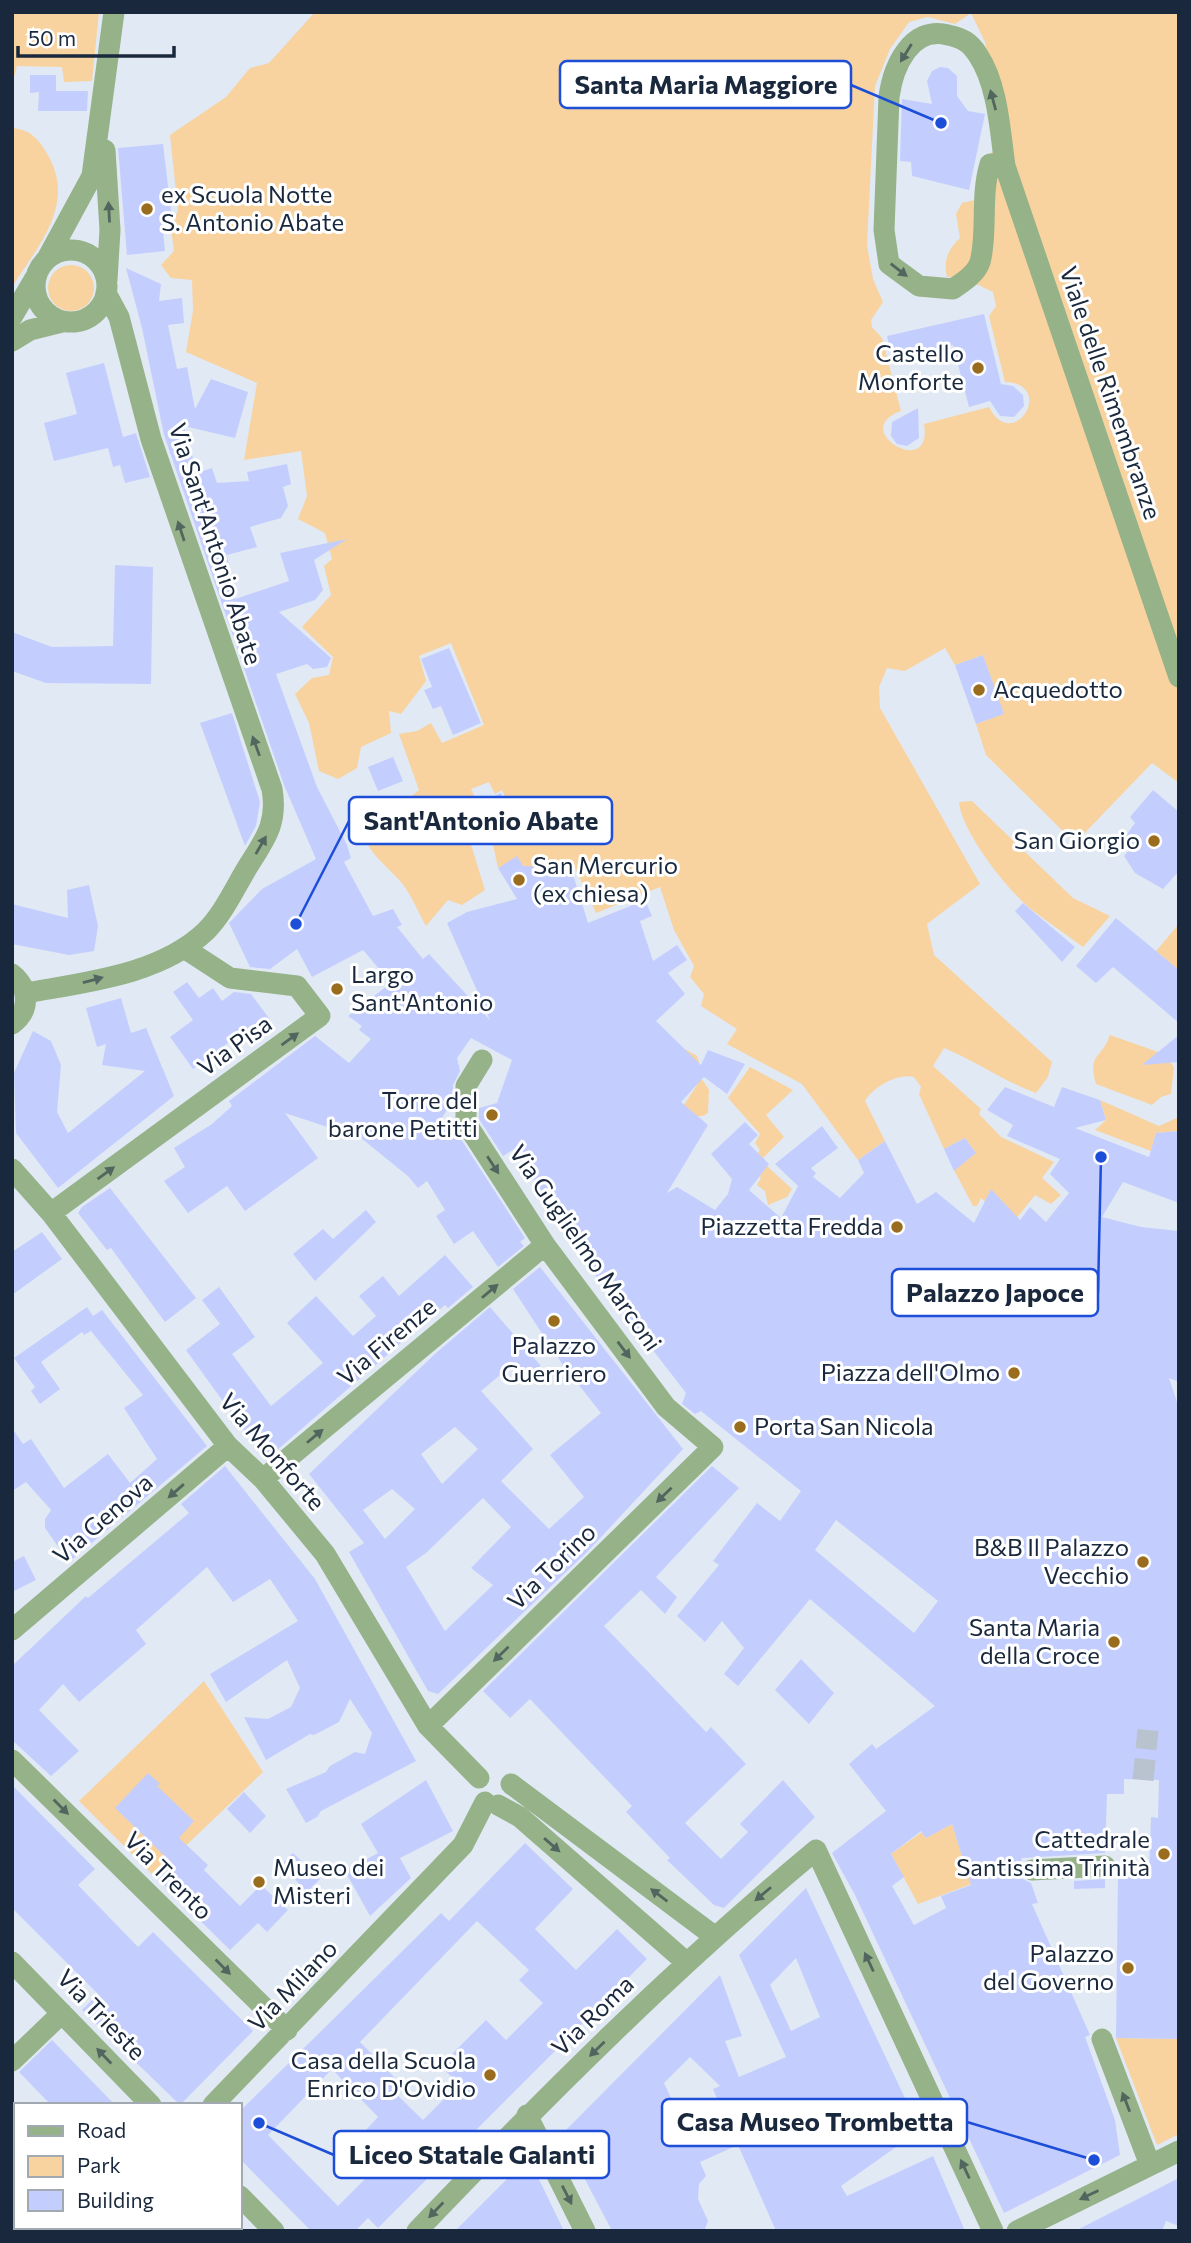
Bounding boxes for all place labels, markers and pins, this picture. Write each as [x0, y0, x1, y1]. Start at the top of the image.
callout: Santa Maria Maggiore [560, 61, 851, 108]
place label: ex Scuola Notte S. Antonio Abate [161, 179, 344, 236]
marker: ex Scuola Notte S. Antonio Abate [139, 201, 155, 217]
place label: Castello Monforte [858, 338, 964, 395]
marker: Castello Monforte [970, 360, 986, 376]
place label: Acquedotto [993, 674, 1123, 703]
marker: Acquedotto [971, 682, 987, 698]
callout: Sant'Antonio Abate [349, 797, 612, 844]
place label: San Giorgio [1014, 825, 1140, 854]
marker: San Giorgio [1146, 833, 1162, 849]
place label: San Mercurio (ex chiesa) [533, 850, 678, 907]
marker: San Mercurio (ex chiesa) [511, 872, 527, 888]
place label: Largo Sant'Antonio [351, 959, 493, 1016]
marker: Largo Sant'Antonio [329, 981, 345, 997]
place label: Torre del barone Petitti [328, 1085, 478, 1142]
marker: Torre del barone Petitti [484, 1107, 500, 1123]
place label: Piazzetta Fredda [701, 1211, 883, 1240]
marker: Piazzetta Fredda [889, 1219, 905, 1235]
callout: Palazzo Japoce [892, 1269, 1098, 1316]
marker: Palazzo Guerriero [546, 1313, 562, 1329]
place label: Palazzo Guerriero [501, 1330, 607, 1387]
place label: Piazza dell'Olmo [821, 1357, 1000, 1386]
marker: Piazza dell'Olmo [1006, 1365, 1022, 1381]
place label: Porta San Nicola [754, 1411, 934, 1440]
marker: Porta San Nicola [732, 1419, 748, 1435]
place label: B&B Il Palazzo Vecchio [974, 1532, 1129, 1589]
marker: B&B Il Palazzo Vecchio [1135, 1554, 1151, 1570]
place label: Santa Maria della Croce [969, 1612, 1100, 1669]
marker: Santa Maria della Croce [1106, 1634, 1122, 1650]
place label: Cattedrale Santissima Trinità [956, 1824, 1150, 1881]
marker: Cattedrale Santissima Trinità [1156, 1846, 1172, 1862]
place label: Museo dei Misteri [273, 1852, 385, 1909]
marker: Museo dei Misteri [251, 1874, 267, 1890]
place label: Palazzo del Governo [983, 1938, 1114, 1995]
marker: Palazzo del Governo [1120, 1960, 1136, 1976]
place label: Casa della Scuola Enrico D'Ovidio [291, 2045, 476, 2102]
marker: Casa della Scuola Enrico D'Ovidio [482, 2067, 498, 2083]
callout: Casa Museo Trombetta [662, 2099, 967, 2146]
callout: Liceo Statale Galanti [334, 2131, 609, 2178]

